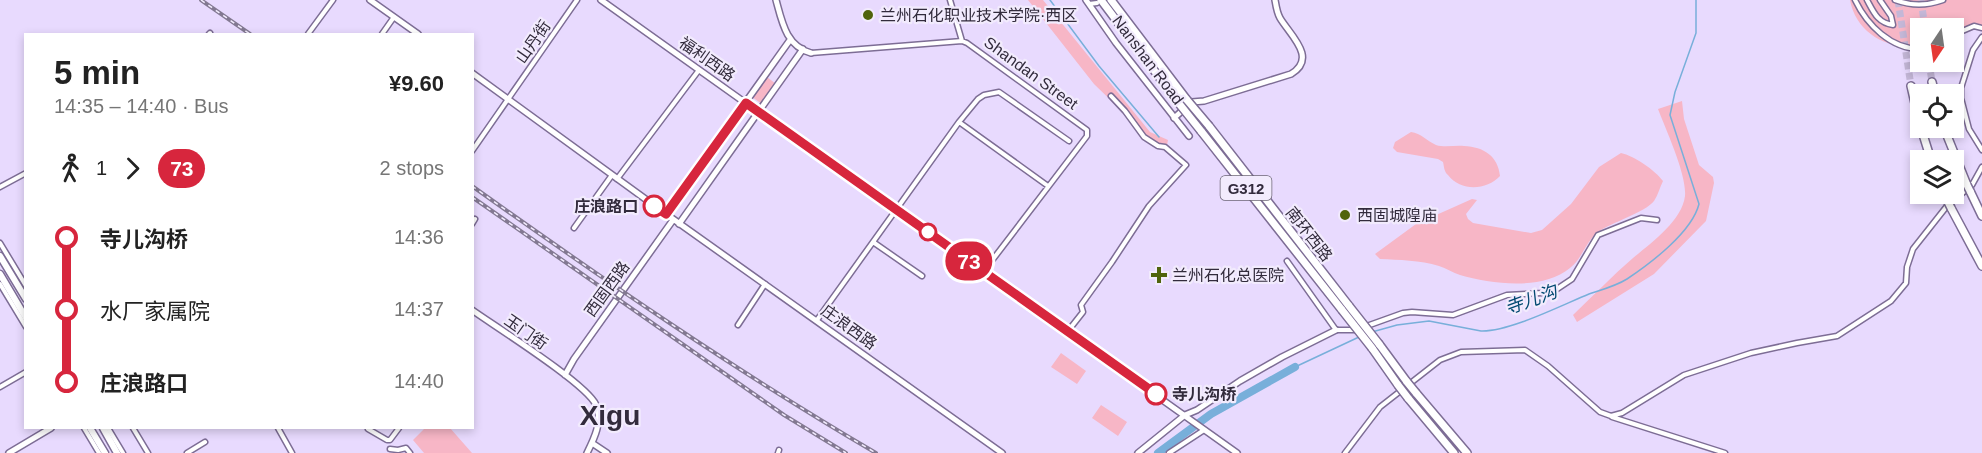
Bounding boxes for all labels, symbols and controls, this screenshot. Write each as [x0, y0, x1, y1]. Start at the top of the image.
place label: 兰州石化职业技术学院·西区 [880, 7, 1077, 24]
marker: 兰州石化职业技术学院·西区 [861, 8, 875, 22]
street label: Nanshan Road [1109, 12, 1187, 108]
street label: 山丹街 [512, 17, 554, 67]
north arrow [1910, 18, 1964, 72]
map controls [1910, 18, 1964, 204]
street label: Shandan Street [981, 33, 1081, 113]
street label: 福利西路 [676, 34, 738, 84]
text: 5 min [54, 54, 140, 91]
text: ¥9.60 [389, 71, 444, 96]
button: locate [1910, 84, 1964, 138]
text: 14:35 – 14:40 · Bus [54, 95, 229, 117]
button: layers [1910, 150, 1964, 204]
icon: walk [54, 152, 87, 185]
icon: forward [116, 152, 149, 185]
text: 1 [96, 157, 107, 179]
text: 73 [170, 157, 193, 180]
text: 2 stops [380, 157, 444, 179]
road number: G312 [1220, 176, 1272, 200]
marker: 庄浪路口 [643, 195, 665, 217]
place label: 庄浪路口 [574, 198, 638, 215]
street label: 南环西路 [1283, 204, 1335, 264]
place label: 西固城隍庙 [1357, 207, 1437, 224]
marker: 西固城隍庙 [1338, 208, 1352, 222]
unlabelled marker [919, 223, 937, 241]
text: 14:36 [394, 226, 444, 248]
text: 寺儿沟桥 [100, 227, 188, 252]
line badge: 73 [942, 242, 996, 280]
text: 73 [957, 250, 981, 273]
street label: 西固西路 [581, 258, 633, 320]
marker: 兰州石化总医院 [1150, 266, 1168, 284]
place label: 兰州石化总医院 [1172, 267, 1284, 284]
water label: 寺儿沟 [1502, 281, 1562, 319]
text: 14:37 [394, 298, 444, 320]
text: 水厂家属院 [100, 299, 210, 324]
street label: 庄浪西路 [818, 301, 880, 353]
street label: 玉门街 [501, 311, 551, 353]
text: 14:40 [394, 370, 444, 392]
text: 庄浪路口 [100, 371, 188, 396]
marker: 寺儿沟桥 [1145, 383, 1167, 405]
place label: 寺儿沟桥 [1172, 386, 1237, 403]
district label: Xigu [580, 400, 640, 431]

